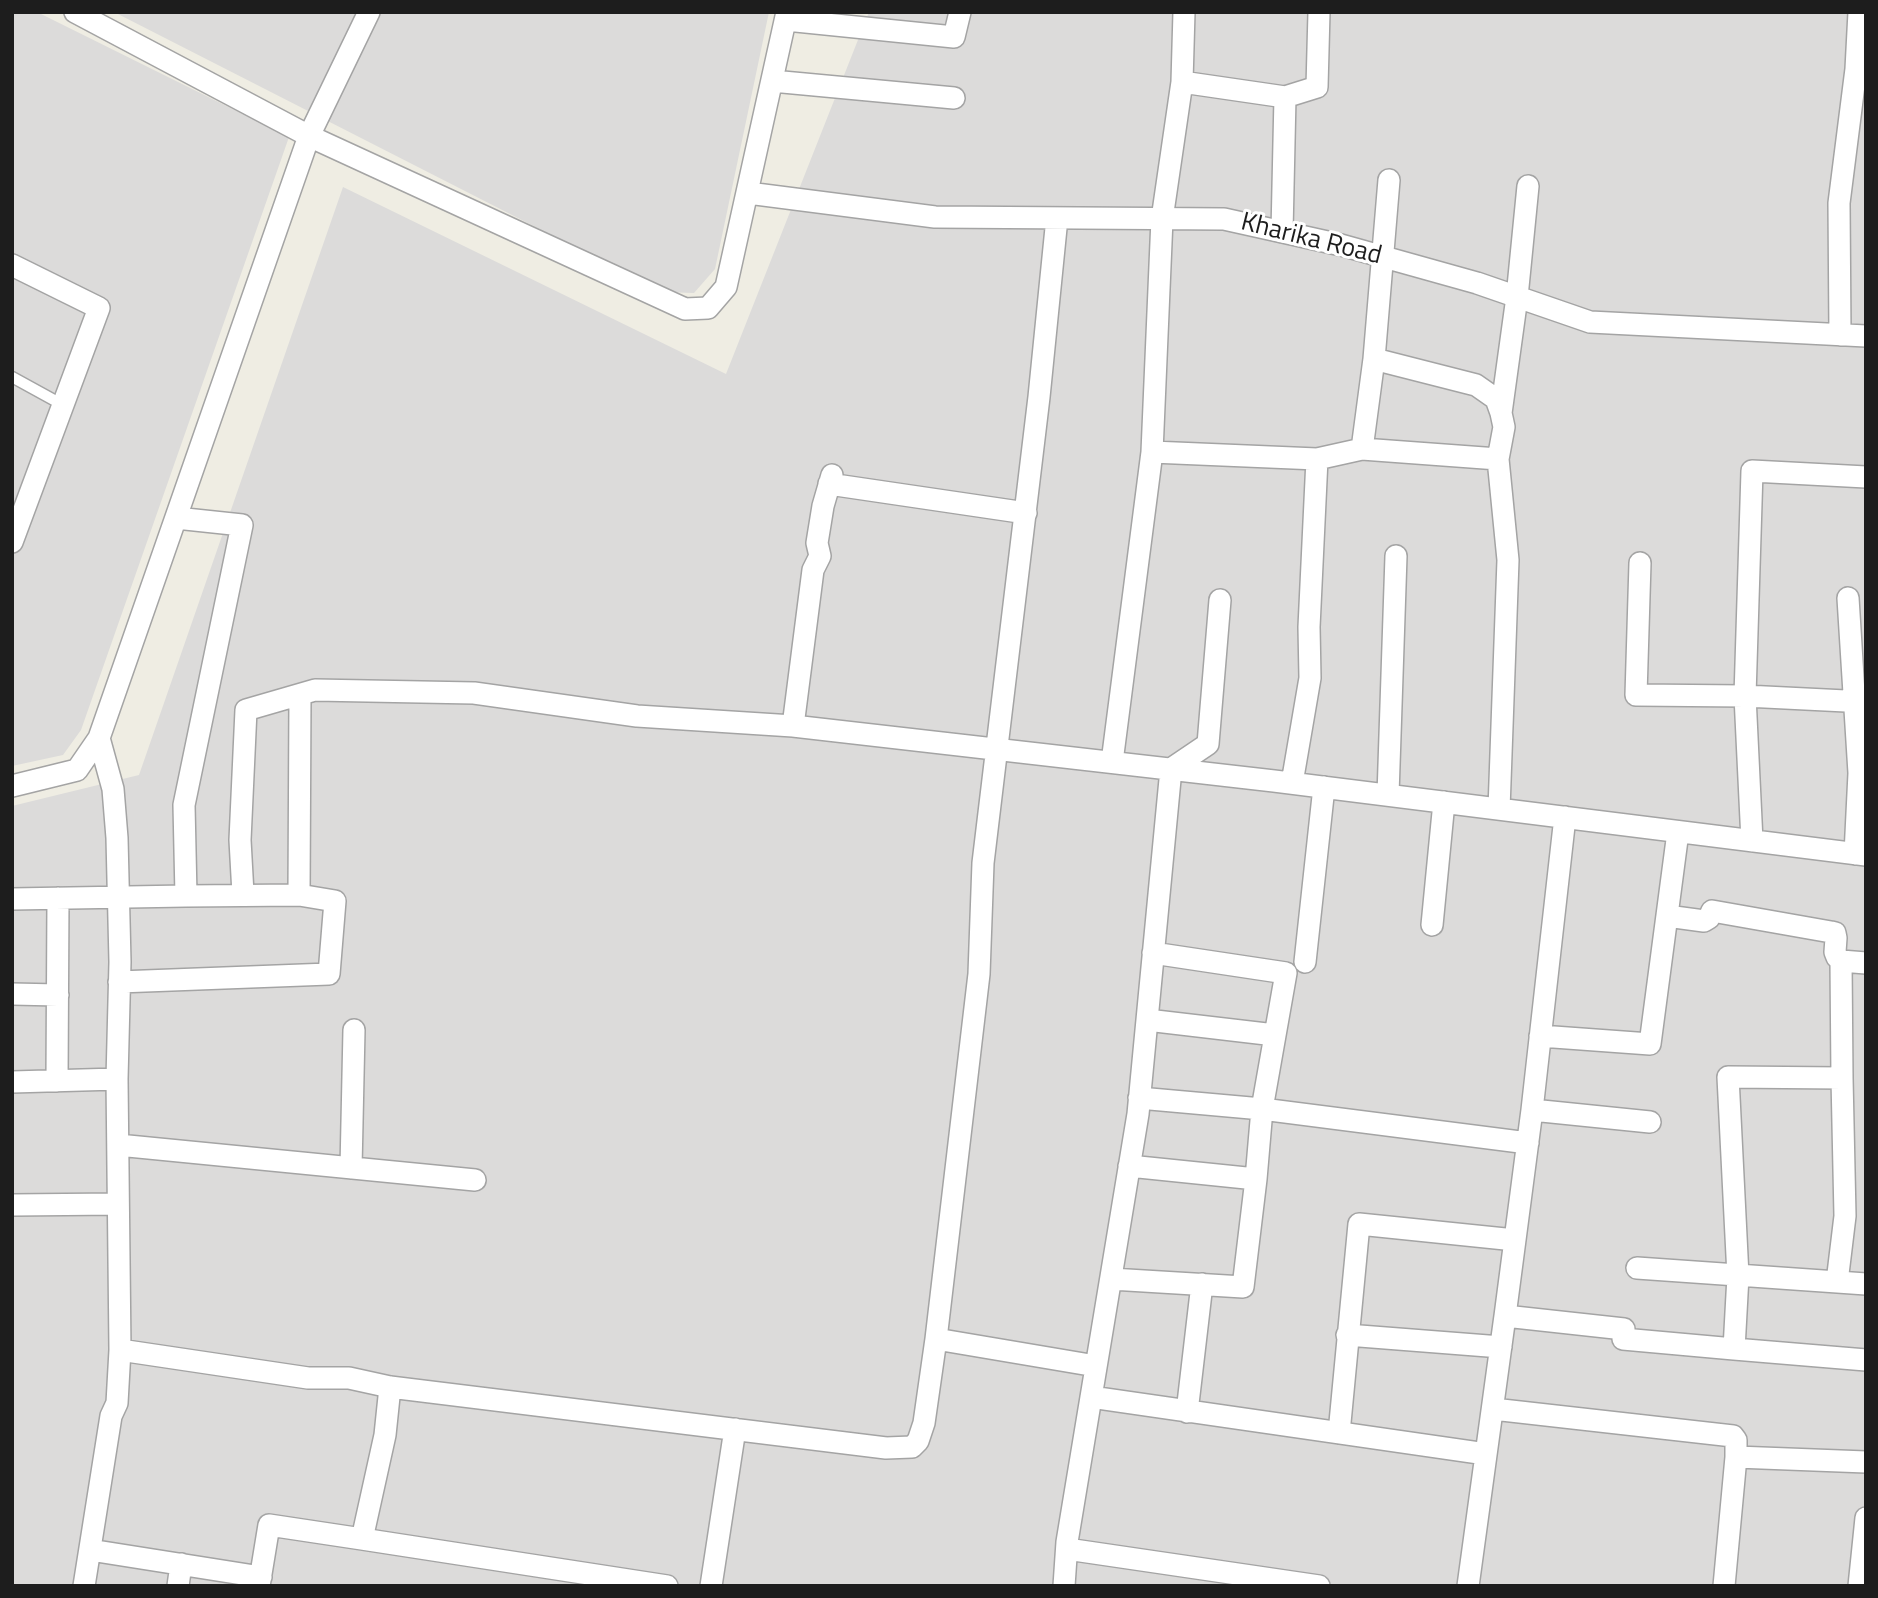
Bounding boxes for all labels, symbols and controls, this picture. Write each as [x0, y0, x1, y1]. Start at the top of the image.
street label: Kharika Road [1237, 207, 1385, 273]

